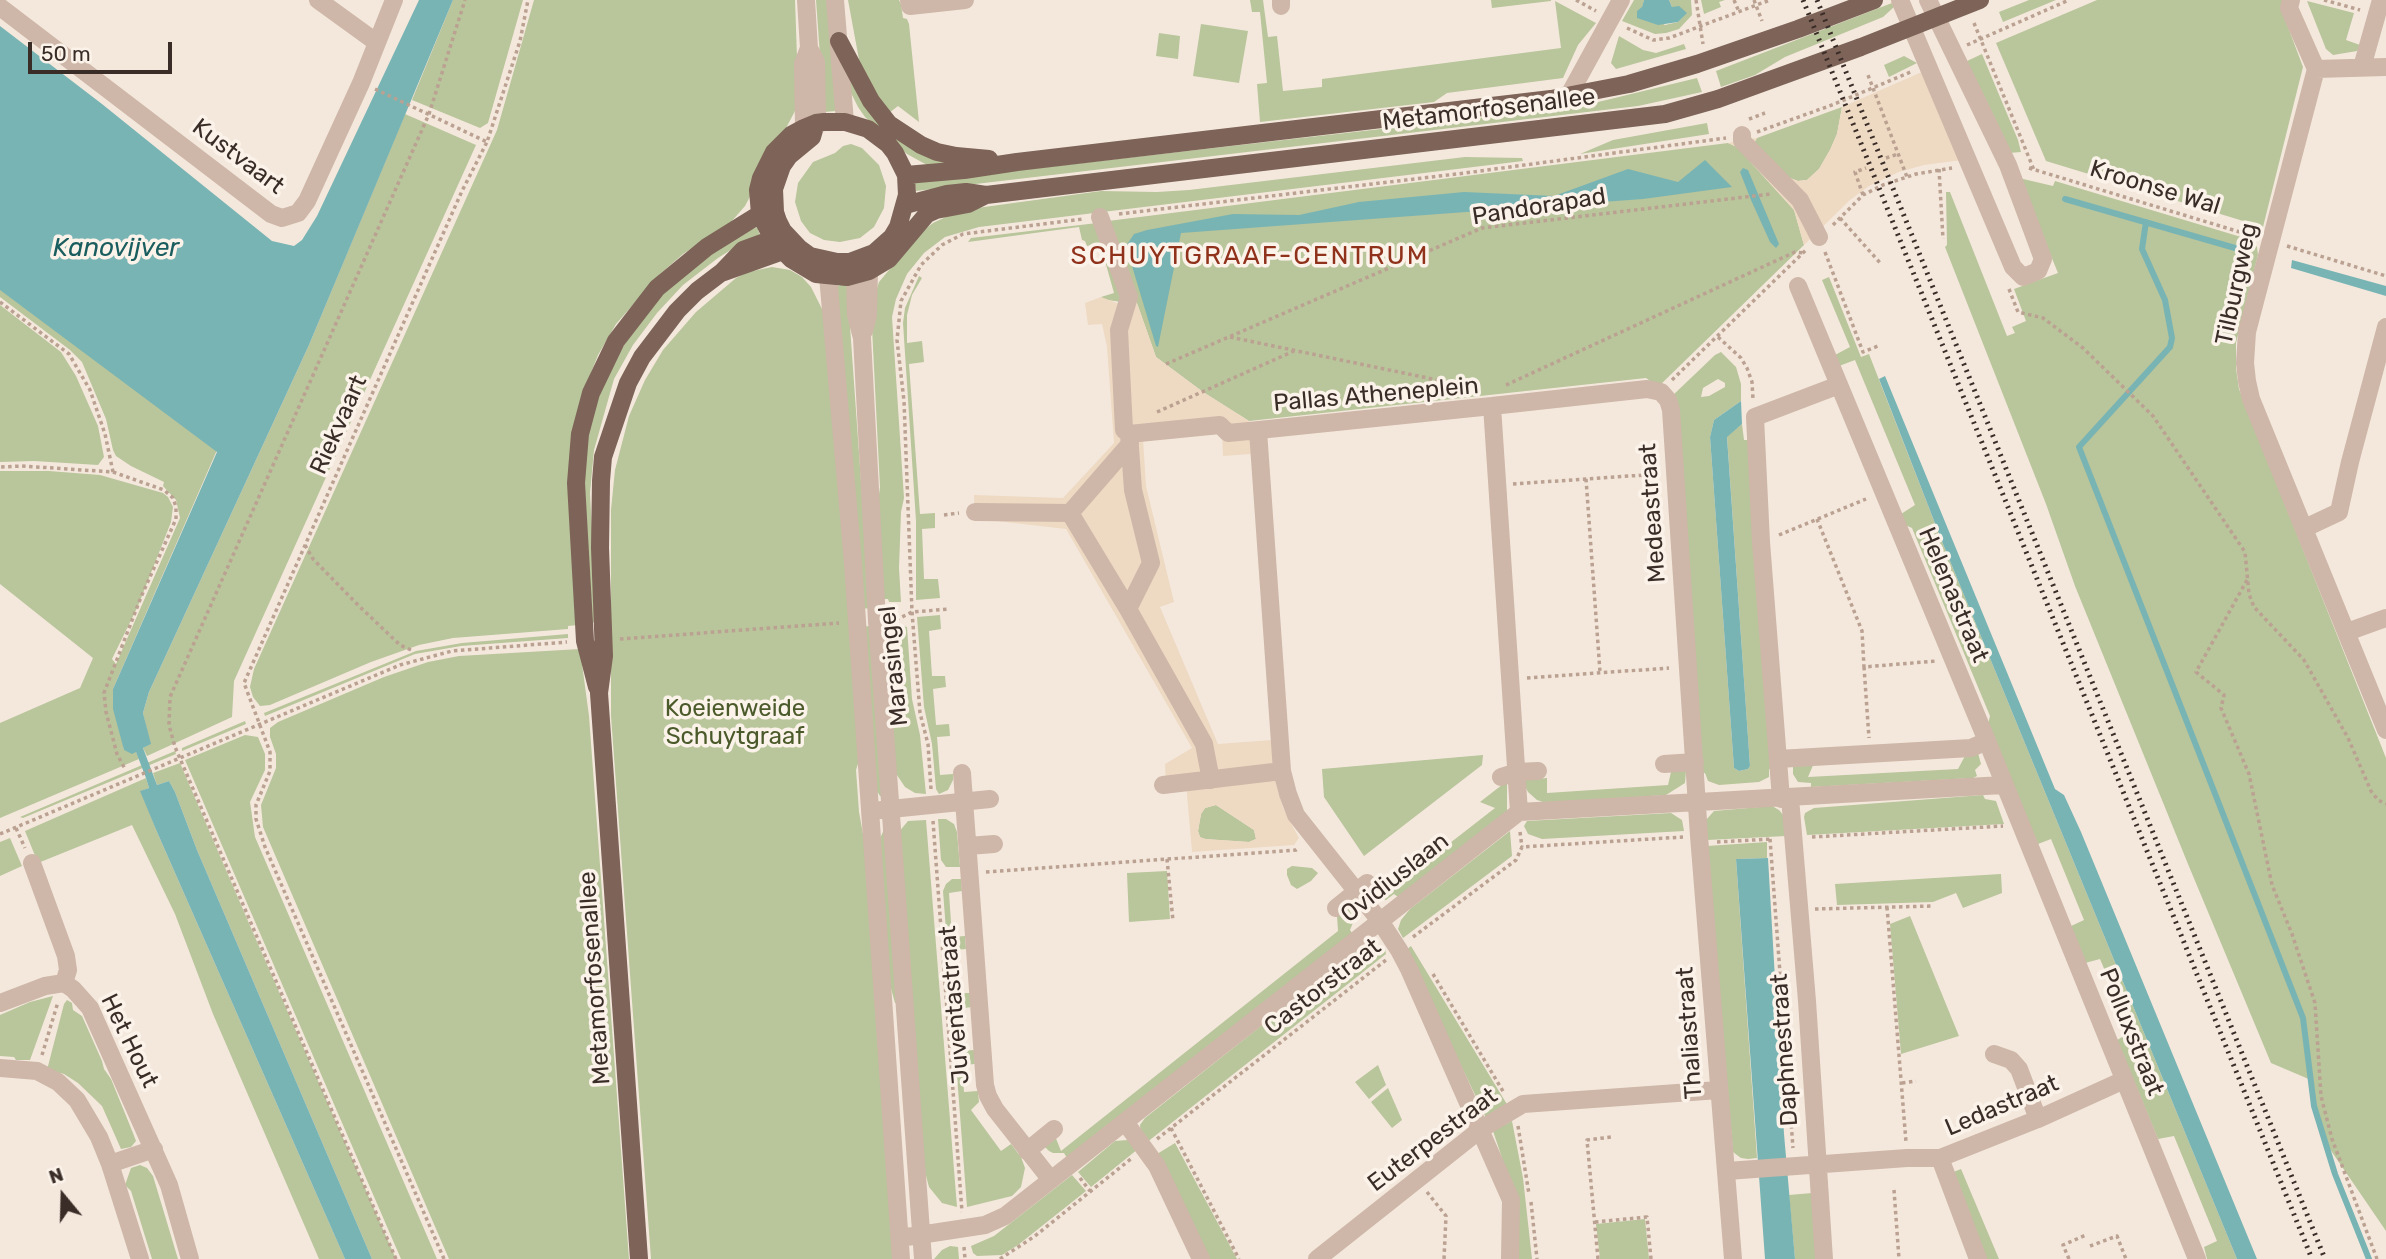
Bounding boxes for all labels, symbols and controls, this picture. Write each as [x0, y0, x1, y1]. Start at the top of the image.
scale bar [32, 28, 175, 72]
text: 50 m [41, 41, 91, 66]
street label: Metamorfosenallee [1381, 83, 1597, 137]
street label: Kustvaart [186, 113, 290, 201]
street label: Kroonse Wal [2086, 155, 2224, 221]
street label: Pandorapad [1470, 182, 1608, 232]
street label: Tilburgweg [2210, 220, 2264, 348]
water label: Kanovijver [53, 232, 179, 264]
district label: SCHUYTGRAAF-CENTRUM [1073, 240, 1427, 272]
street label: Riekvaart [304, 371, 374, 479]
street label: Pallas Atheneplein [1272, 372, 1480, 418]
street label: Medeastraat [1634, 442, 1672, 584]
street label: Helenastraat [1912, 523, 1994, 667]
street label: Marasingel [873, 604, 915, 728]
park label: Koeienweide Schuytgraaf [665, 695, 805, 751]
street label: Ovidiuslaan [1335, 827, 1455, 929]
street label: Metamorfosenallee [573, 870, 617, 1086]
street label: Juventastraat [934, 924, 976, 1086]
street label: Castorstraat [1259, 933, 1387, 1041]
street label: Polluxstraat [2092, 964, 2170, 1100]
street label: Thaliastraat [1671, 966, 1709, 1100]
street label: Daphnestraat [1765, 973, 1805, 1127]
street label: Het Hout [94, 990, 164, 1092]
street label: Ledastraat [1941, 1069, 2063, 1143]
street label: Euterpestraat [1363, 1082, 1503, 1198]
north arrow [28, 1161, 98, 1231]
text: N [46, 1163, 66, 1189]

